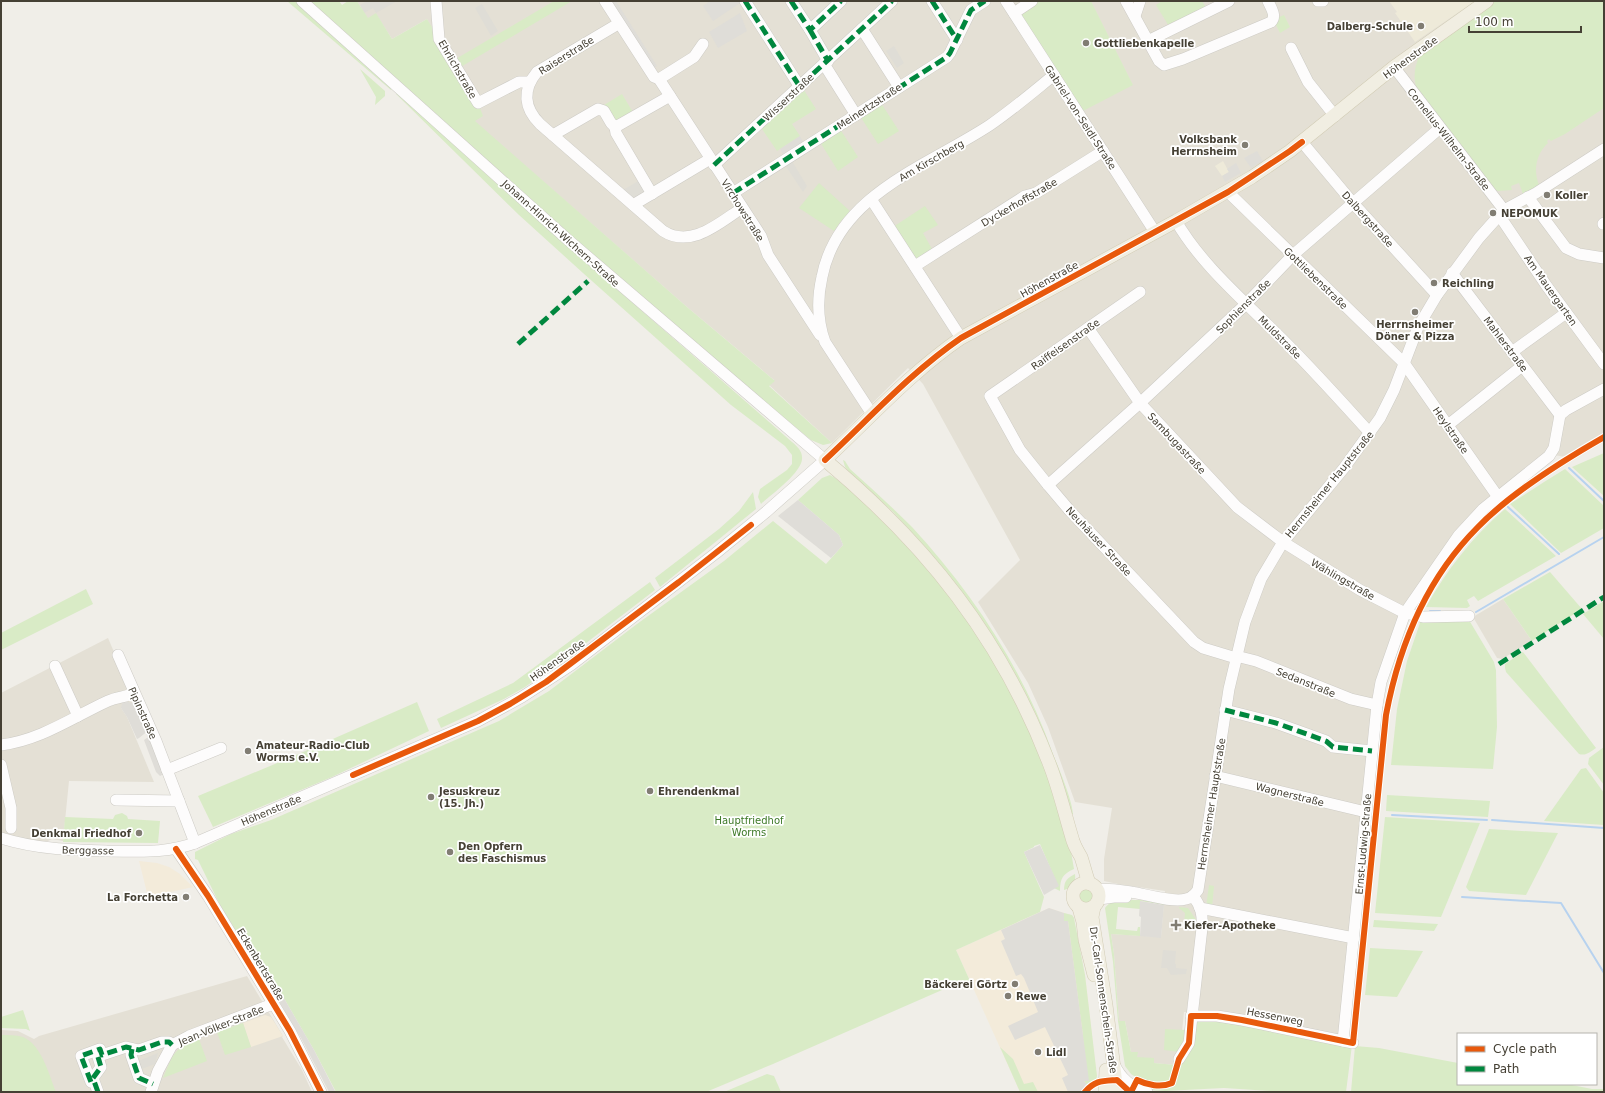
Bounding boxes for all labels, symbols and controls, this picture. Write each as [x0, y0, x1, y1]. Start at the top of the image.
scale bar [1469, 8, 1581, 34]
text: 100 m [1475, 15, 1513, 29]
place label: Dalberg-Schule [1327, 21, 1413, 32]
marker: Dalberg-Schule [1416, 21, 1426, 31]
street label: Raiserstraße [537, 34, 596, 77]
street label: Höhenstraße [1381, 34, 1440, 81]
street label: Ehrlichstraße [436, 38, 479, 101]
marker: Gottliebenkapelle [1081, 38, 1091, 48]
place label: Gottliebenkapelle [1094, 38, 1195, 49]
street label: Gabriel-von-Seidl-Straße [1043, 63, 1119, 172]
street label: Wisserstraße [761, 71, 816, 124]
street label: Meinertzstraße [835, 81, 904, 131]
street label: Cornelius-Wilhelm-Straße [1405, 86, 1492, 193]
place label: Volksbank Herrnsheim [1171, 134, 1237, 157]
street label: Am Kirschberg [897, 137, 966, 183]
marker: Volksbank Herrnsheim [1240, 140, 1250, 150]
street label: Dyckerhoffstraße [979, 176, 1059, 229]
street label: Johann-Hinrich-Wichern-Straße [499, 177, 621, 289]
street label: Virchowstraße [719, 177, 766, 243]
street label: Dalbergstraße [1340, 189, 1396, 249]
marker: Koller [1542, 190, 1552, 200]
place label: Koller [1555, 190, 1588, 201]
marker: NEPOMUK [1488, 208, 1498, 218]
place label: NEPOMUK [1501, 208, 1559, 219]
street label: Gottliebenstraße [1282, 245, 1350, 312]
street label: Am Mauergarten [1522, 253, 1579, 328]
street label: Höhenstraße [1018, 259, 1080, 300]
street label: Sophienstraße [1214, 277, 1273, 336]
marker: Reichling [1429, 278, 1439, 288]
place label: Reichling [1442, 278, 1494, 289]
marker: Herrnsheimer Döner & Pizza [1410, 307, 1420, 317]
street label: Muldstraße [1256, 314, 1303, 361]
street label: Mahlerstraße [1481, 315, 1530, 374]
street label: Raiffeisenstraße [1029, 317, 1102, 372]
place label: Herrnsheimer Döner & Pizza [1376, 319, 1454, 342]
street label: Heylstraße [1431, 405, 1471, 456]
street label: Sambugastraße [1146, 411, 1208, 476]
street label: Herrnsheimer Hauptstraße [1283, 429, 1376, 540]
street label: Neuhäuser Straße [1064, 505, 1133, 578]
street label: Wählingstraße [1309, 557, 1377, 602]
street label: Höhenstraße [528, 637, 587, 683]
street label: Sedanstraße [1274, 666, 1337, 699]
street label: Pipinstraße [126, 685, 159, 741]
street label: Herrnsheimer Hauptstraße [1196, 737, 1227, 871]
place label: Amateur-Radio-Club Worms e.V. [256, 740, 370, 763]
marker: Amateur-Radio-Club Worms e.V. [243, 746, 253, 756]
street label: Wagnerstraße [1255, 781, 1325, 808]
place label: Jesuskreuz (15. Jh.) [438, 786, 500, 809]
marker: Ehrendenkmal [645, 786, 655, 796]
place label: Ehrendenkmal [658, 786, 739, 797]
marker: Jesuskreuz (15. Jh.) [426, 792, 436, 802]
street label: Höhenstraße [239, 793, 303, 828]
street label: Ernst-Ludwig-Straße [1354, 793, 1373, 895]
park label: Hauptfriedhof Worms [714, 815, 784, 838]
place label: Denkmal Friedhof [31, 828, 132, 839]
marker: Denkmal Friedhof [134, 828, 144, 838]
place label: Den Opfern des Faschismus [458, 841, 546, 864]
street label: Berggasse [62, 845, 114, 856]
marker: Den Opfern des Faschismus [445, 847, 455, 857]
place label: La Forchetta [107, 892, 178, 903]
marker: La Forchetta [181, 892, 191, 902]
marker: Kiefer-Apotheke [1171, 920, 1181, 930]
place label: Kiefer-Apotheke [1184, 920, 1276, 931]
street label: Eckenbertstraße [235, 926, 286, 1002]
street label: Dr.-Carl-Sonnenschein-Straße [1088, 926, 1119, 1074]
place label: Bäckerei Görtz [924, 979, 1007, 990]
marker: Bäckerei Görtz [1010, 979, 1020, 989]
marker: Rewe [1003, 991, 1013, 1001]
place label: Rewe [1016, 991, 1047, 1002]
street label: Jean-Völker-Straße [176, 1003, 266, 1048]
street label: Hessenweg [1246, 1006, 1304, 1027]
legend [1457, 1033, 1597, 1085]
text: Cycle path [1493, 1042, 1557, 1056]
marker: Lidl [1033, 1047, 1043, 1057]
place label: Lidl [1046, 1047, 1066, 1058]
text: Path [1493, 1062, 1519, 1076]

